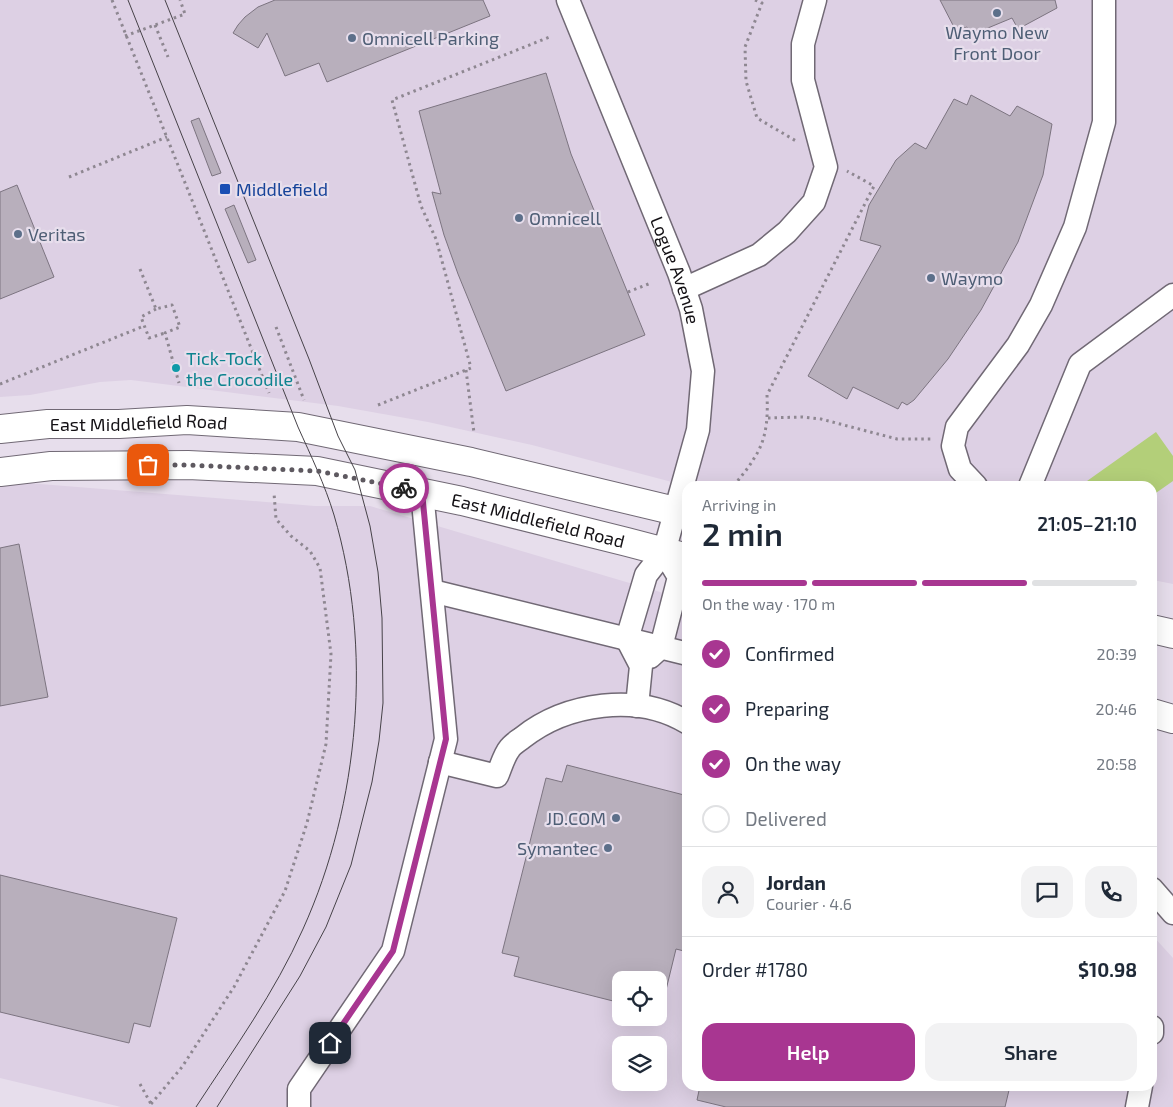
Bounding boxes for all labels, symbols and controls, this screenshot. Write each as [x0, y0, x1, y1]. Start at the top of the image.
marker: Waymo New Front Door [991, 7, 1003, 19]
place label: Waymo New Front Door [945, 21, 1049, 64]
place label: Omnicell Parking [362, 27, 499, 49]
marker: Omnicell Parking [346, 32, 358, 44]
place label: Middlefield [236, 178, 328, 200]
marker: Middlefield [218, 182, 232, 196]
place label: Omnicell [529, 207, 601, 229]
marker: Omnicell [513, 212, 525, 224]
street label: Logue Avenue [646, 213, 705, 326]
place label: Veritas [28, 223, 86, 245]
marker: Veritas [12, 228, 24, 240]
place label: Waymo [941, 267, 1003, 289]
marker: Waymo [925, 272, 937, 284]
place label: Tick-Tock the Crocodile [186, 347, 293, 390]
marker: Tick-Tock the Crocodile [170, 362, 182, 374]
street label: East Middlefield Road [50, 409, 228, 435]
pin [127, 444, 169, 486]
icon: bag [134, 451, 162, 479]
courier [379, 463, 429, 513]
icon: bike [390, 474, 418, 502]
street label: East Middlefield Road [450, 488, 627, 552]
text: Arriving in [702, 495, 776, 514]
text: 21:05–21:10 [1037, 512, 1137, 535]
text: 2 min [702, 514, 783, 552]
text: On the way · 170 m [702, 594, 835, 613]
icon: check [702, 640, 730, 668]
text: Confirmed [745, 642, 835, 665]
text: 20:39 [1097, 644, 1137, 663]
icon: check [702, 695, 730, 723]
text: Preparing [745, 697, 829, 720]
text: 20:46 [1096, 699, 1137, 718]
icon: check [702, 750, 730, 778]
text: On the way [745, 752, 841, 775]
text: 20:58 [1096, 754, 1137, 773]
place label: JD.COM [546, 807, 606, 829]
text: Delivered [745, 807, 827, 830]
marker: JD.COM [610, 812, 622, 824]
place label: Symantec [517, 837, 598, 859]
marker: Symantec [602, 842, 614, 854]
button: person [702, 866, 754, 918]
button: chat [1021, 866, 1073, 918]
button: phone [1085, 866, 1137, 918]
text: Jordan [766, 871, 826, 894]
text: Courier · 4.6 [766, 894, 852, 913]
text: Order #1780 [702, 958, 808, 981]
text: $10.98 [1078, 958, 1137, 981]
map controls [612, 971, 667, 1091]
button: locate [612, 971, 667, 1026]
pin [309, 1022, 351, 1064]
button: Help [702, 1023, 915, 1081]
button: Share [925, 1023, 1137, 1081]
icon: home [316, 1029, 344, 1057]
button: layers [612, 1036, 667, 1091]

